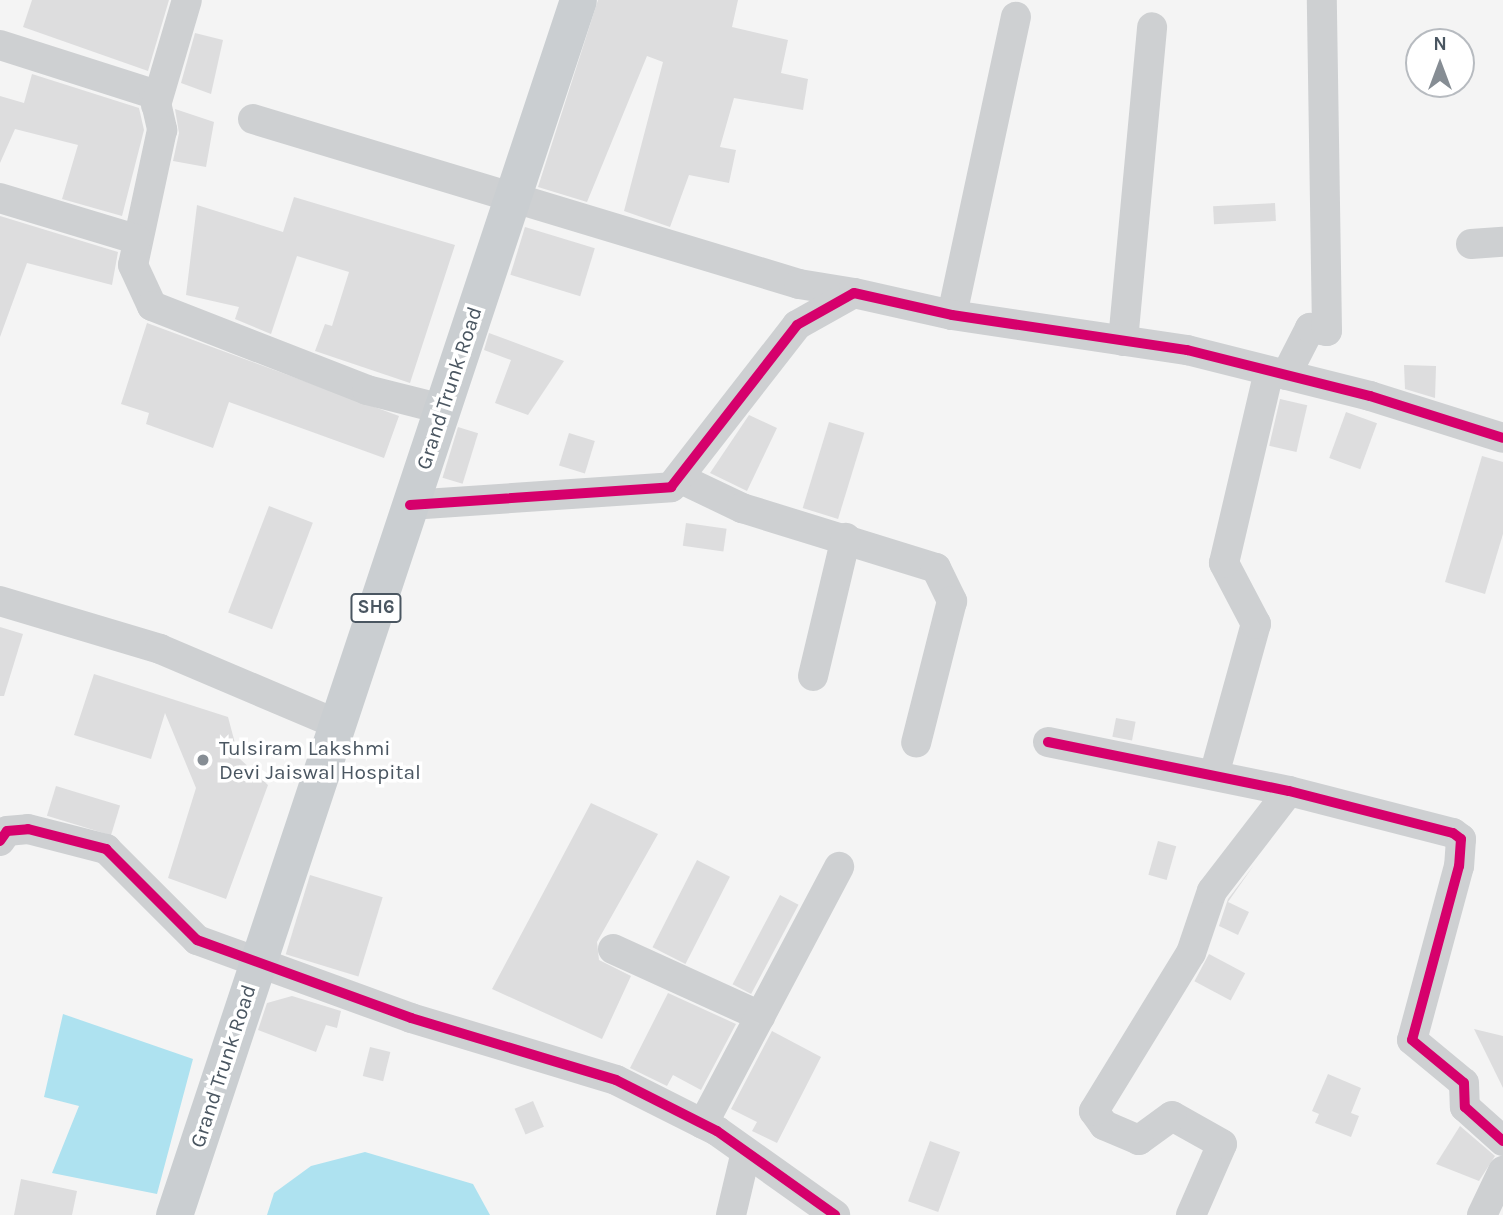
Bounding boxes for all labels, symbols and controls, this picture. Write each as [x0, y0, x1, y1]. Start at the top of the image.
north arrow [1405, 28, 1475, 98]
text: N [1433, 33, 1447, 55]
street label: Grand Trunk Road [411, 303, 487, 473]
road number: SH6 [350, 593, 402, 624]
place label: Tulsiram Lakshmi Devi Jaiswal Hospital [219, 735, 421, 785]
marker: Tulsiram Lakshmi Devi Jaiswal Hospital [193, 750, 213, 770]
street label: Grand Trunk Road [185, 981, 261, 1151]

